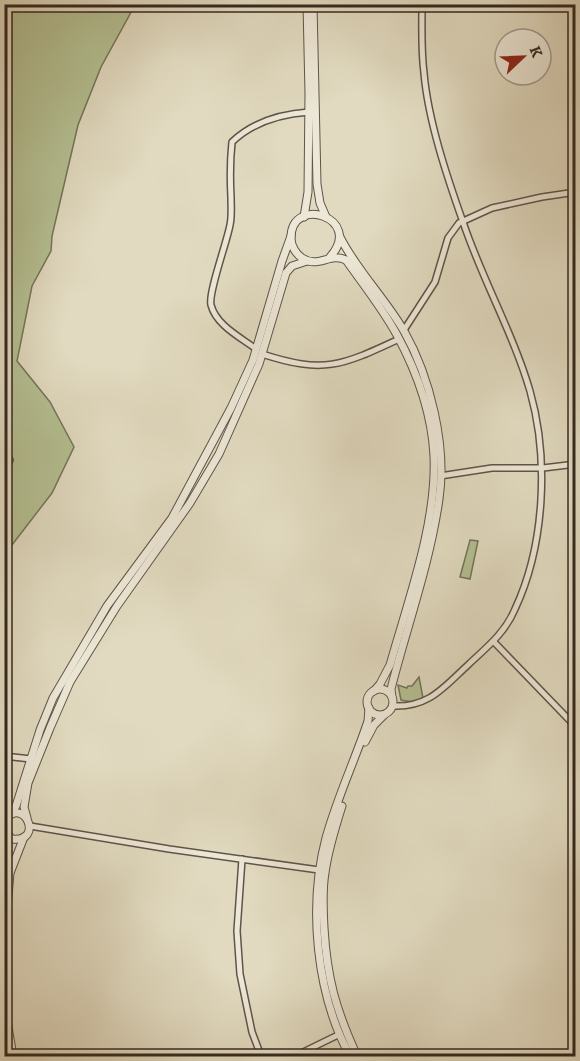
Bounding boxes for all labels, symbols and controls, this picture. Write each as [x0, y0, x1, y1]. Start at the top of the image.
north arrow [493, 27, 553, 87]
text: K [524, 42, 548, 61]

